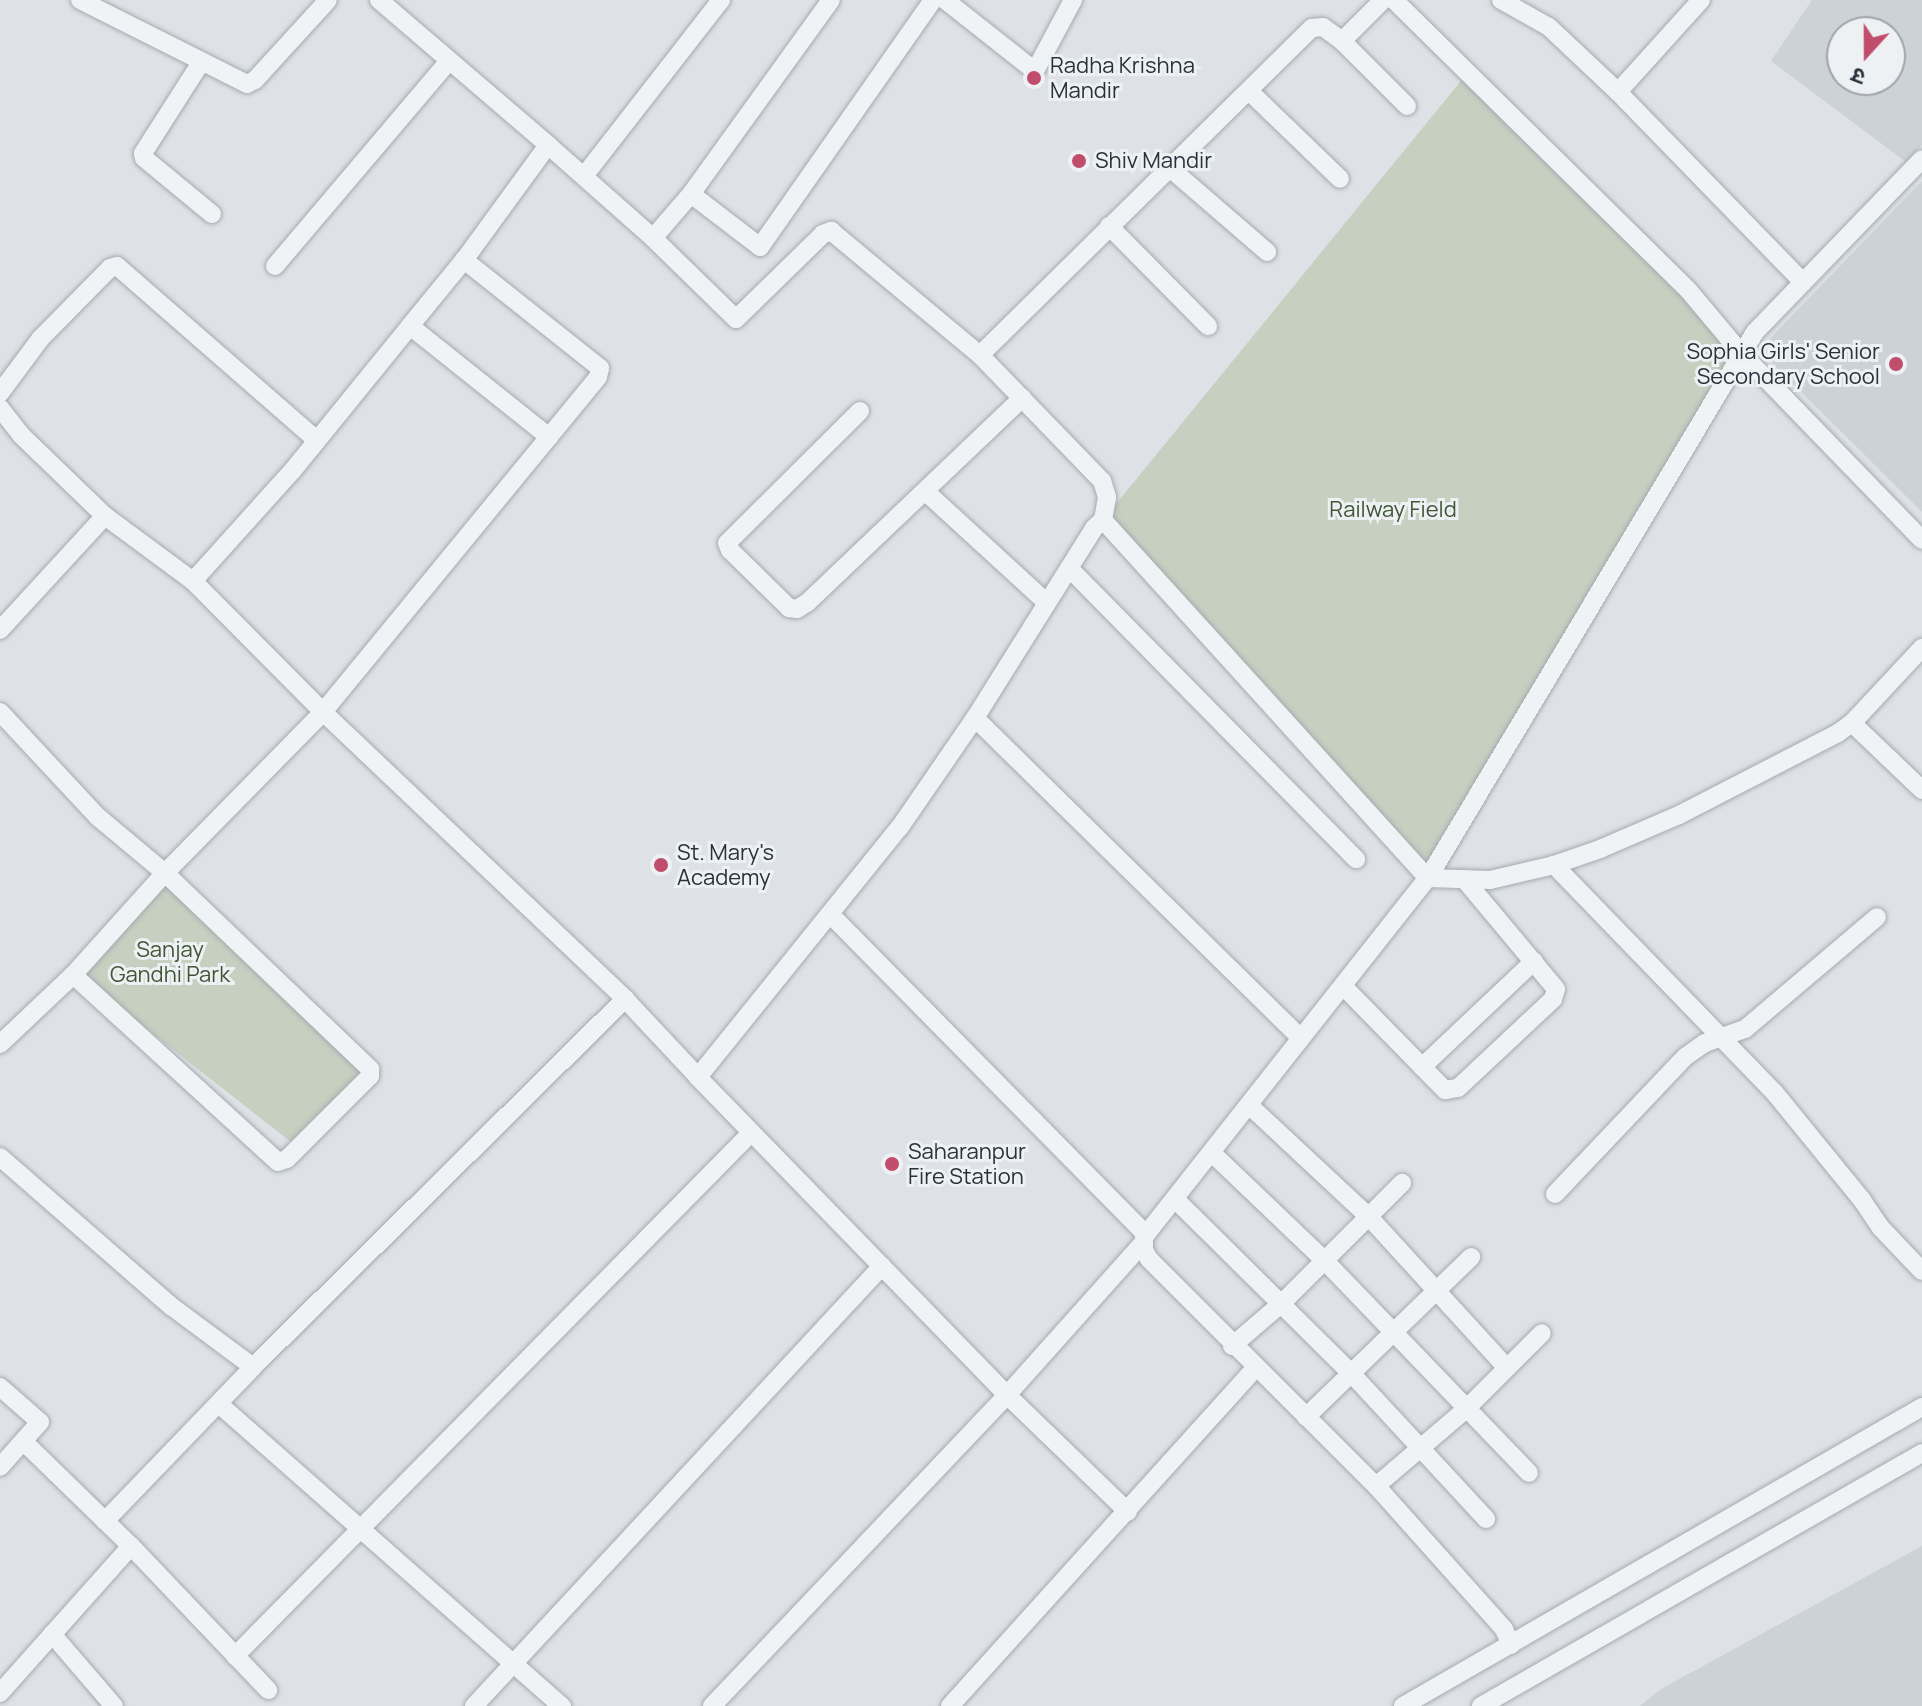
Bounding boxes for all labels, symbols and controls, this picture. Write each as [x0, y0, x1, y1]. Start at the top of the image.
north arrow [1826, 16, 1906, 96]
place label: Radha Krishna Mandir [1050, 52, 1195, 104]
text: उ [1847, 60, 1870, 93]
marker: Radha Krishna Mandir [1025, 69, 1043, 87]
place label: Shiv Mandir [1095, 148, 1212, 174]
marker: Shiv Mandir [1070, 152, 1088, 170]
place label: Sophia Girls' Senior Secondary School [1686, 338, 1880, 390]
marker: Sophia Girls' Senior Secondary School [1887, 355, 1905, 373]
park label: Railway Field [1329, 497, 1457, 523]
place label: St. Mary's Academy [677, 839, 774, 890]
marker: St. Mary's Academy [652, 856, 670, 874]
park label: Sanjay Gandhi Park [110, 936, 230, 988]
place label: Saharanpur Fire Station [908, 1138, 1026, 1190]
marker: Saharanpur Fire Station [883, 1155, 901, 1173]

